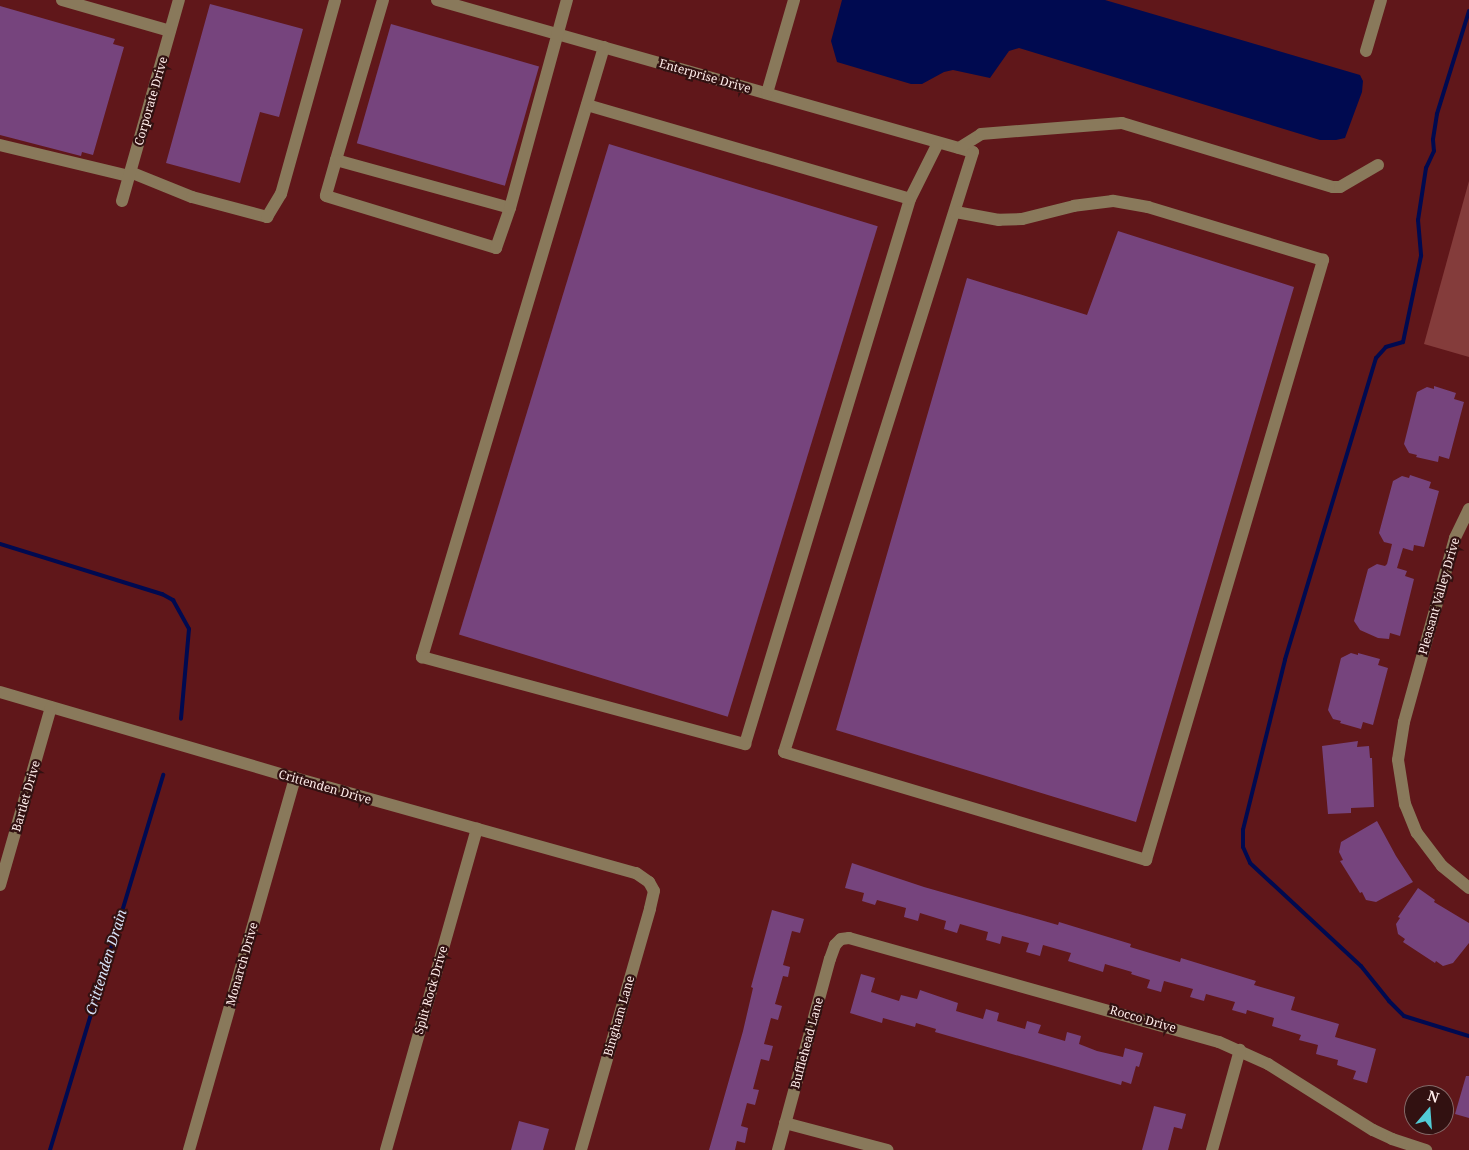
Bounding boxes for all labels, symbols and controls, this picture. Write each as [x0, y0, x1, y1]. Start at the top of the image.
street label: Corporate Drive [131, 55, 171, 147]
street label: Enterprise Drive [657, 56, 753, 96]
street label: Pleasant Valley Drive [1415, 536, 1463, 656]
street label: Bartlet Drive [9, 759, 43, 833]
street label: Crittenden Drive [277, 767, 373, 807]
water label: Crittenden Drain [82, 907, 130, 1017]
street label: Monarch Drive [223, 920, 261, 1008]
street label: Split Rock Drive [412, 944, 450, 1036]
street label: Bingham Lane [601, 974, 637, 1058]
street label: Bufflehead Lane [788, 996, 826, 1090]
street label: Rocco Drive [1108, 1003, 1178, 1035]
north arrow [1404, 1085, 1454, 1135]
text: N [1425, 1085, 1442, 1107]

